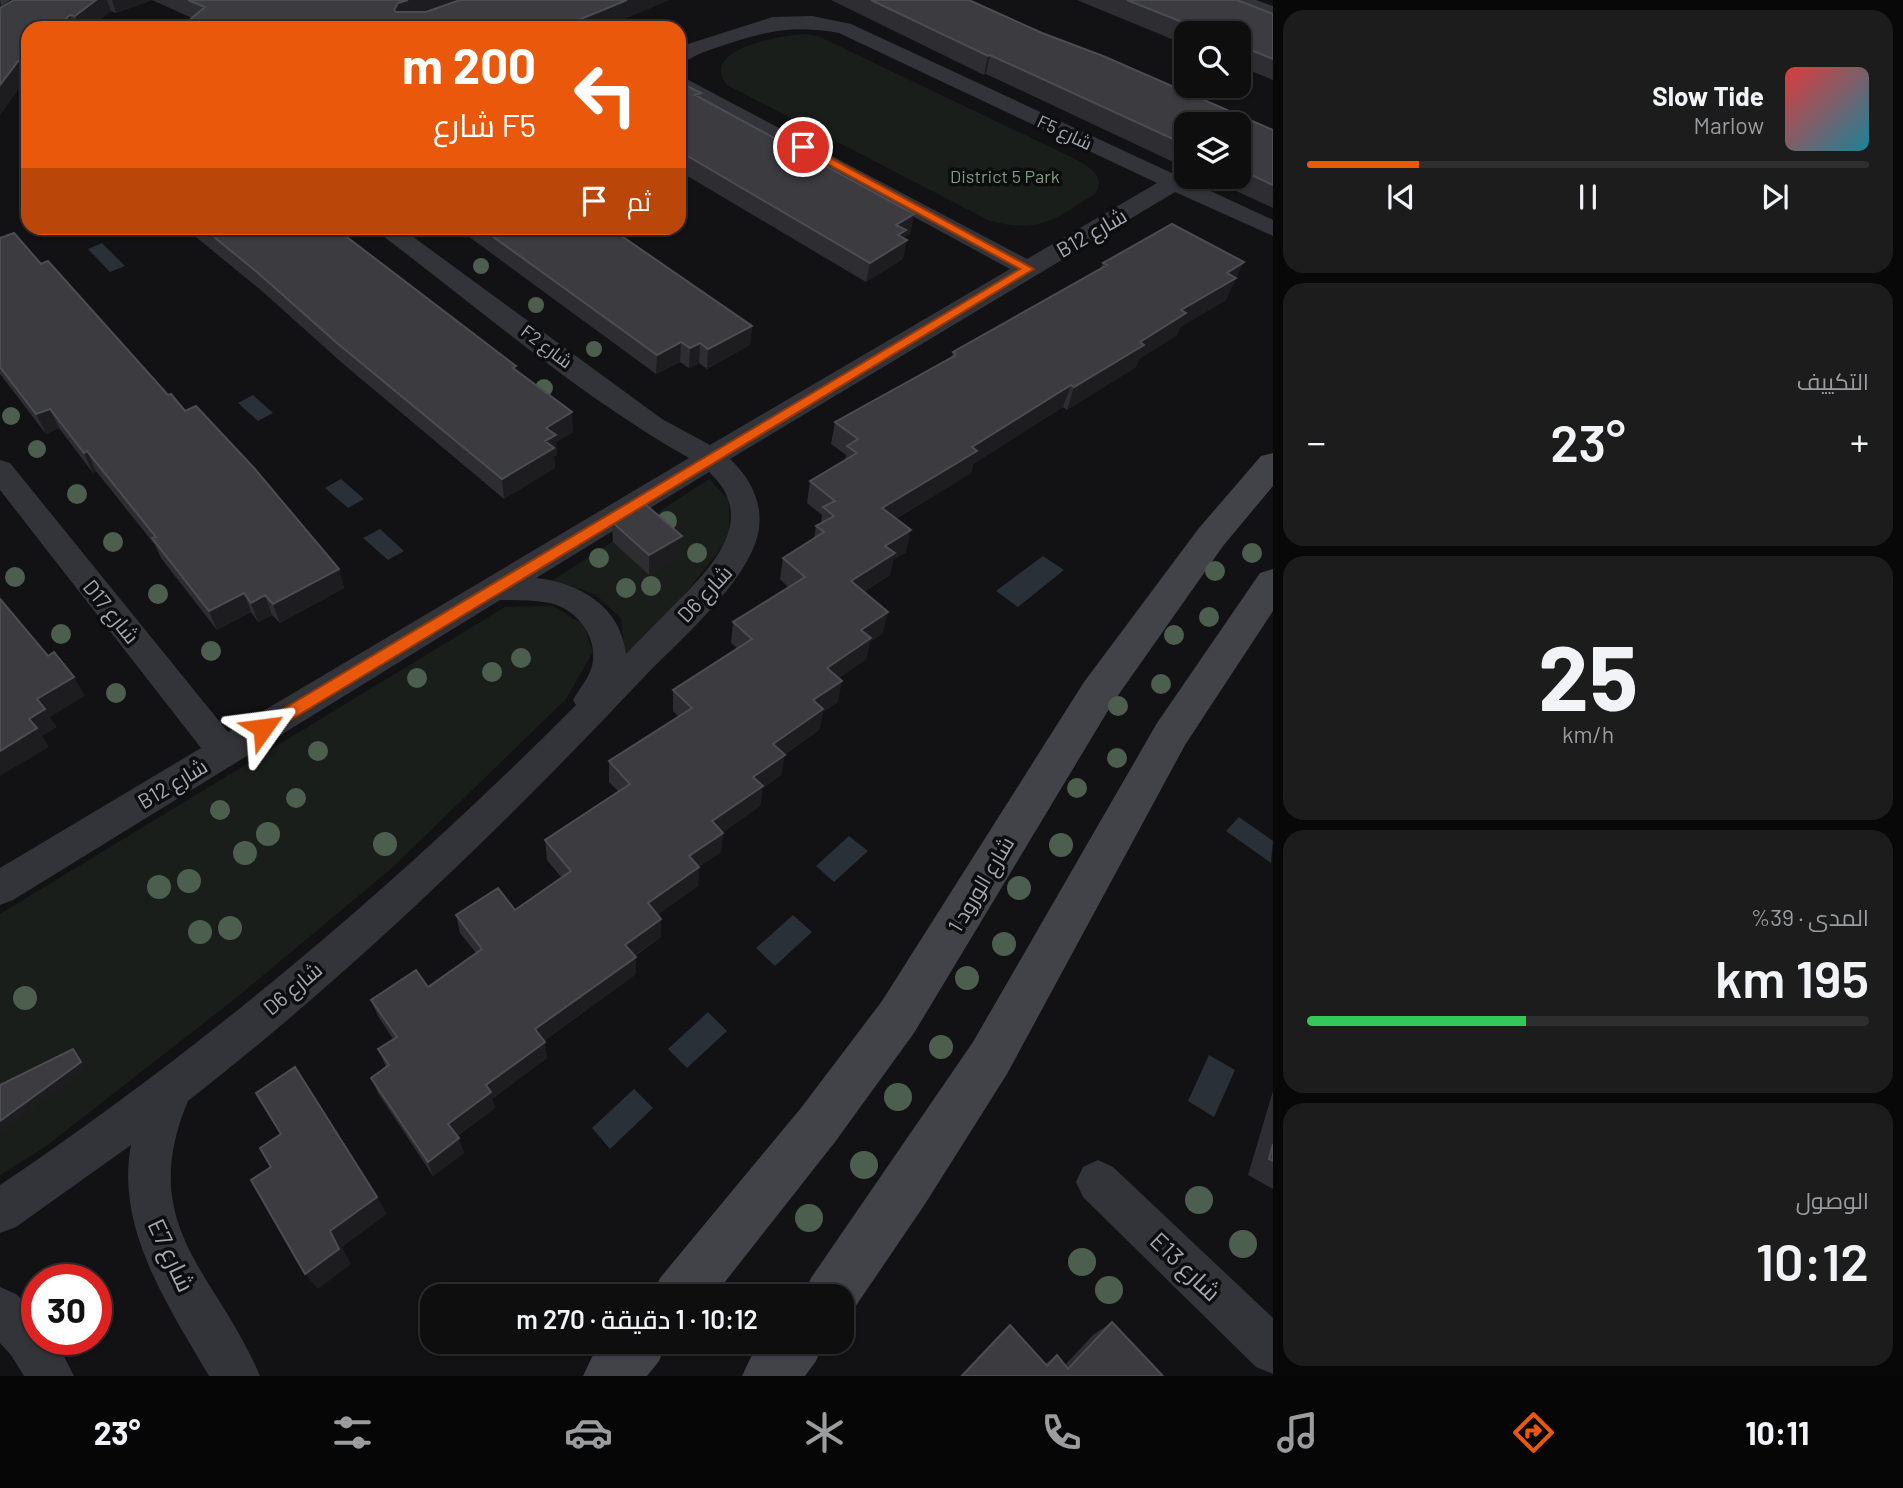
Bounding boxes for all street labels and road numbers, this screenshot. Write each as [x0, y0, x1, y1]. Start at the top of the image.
street label: F5 شارع [1033, 110, 1096, 156]
street label: B12 شارع [1052, 202, 1132, 265]
street label: F2 شارع [516, 320, 577, 374]
street label: D6 شارع [671, 559, 739, 629]
street label: D17 شارع [76, 574, 145, 650]
street label: B12 شارع [133, 753, 213, 816]
street label: شارع الورود 1 [942, 832, 1021, 938]
street label: D6 شارع [258, 956, 328, 1022]
street label: E7 شارع [140, 1214, 201, 1297]
street label: E13 شارع [1143, 1225, 1227, 1309]

